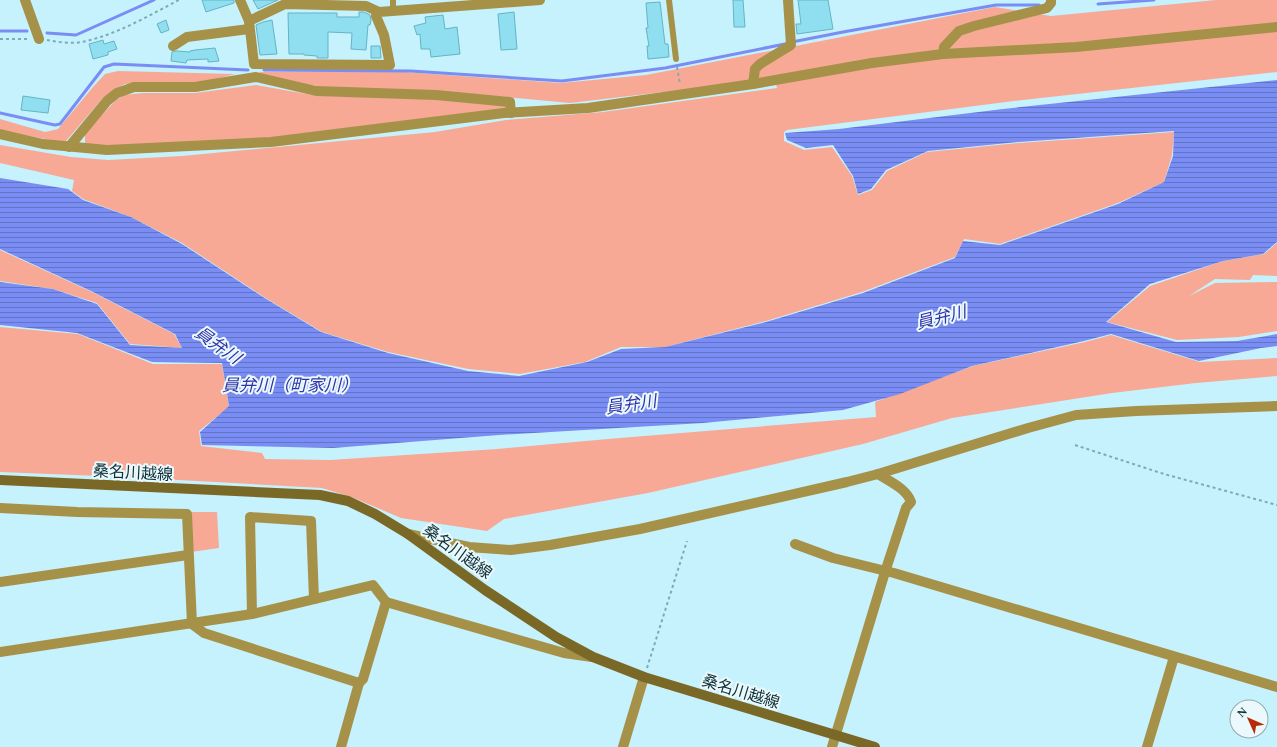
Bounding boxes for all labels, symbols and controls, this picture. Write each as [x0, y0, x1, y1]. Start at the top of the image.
water label: 員弁川 [913, 299, 971, 337]
water label: 員弁川 [189, 321, 247, 372]
water label: 員弁川（町家川） [222, 373, 358, 399]
water label: 員弁川 [604, 388, 660, 421]
street label: 桑名川越線 [92, 459, 174, 487]
street label: 桑名川越線 [418, 519, 497, 585]
street label: 桑名川越線 [699, 669, 782, 715]
north arrow [1229, 699, 1269, 739]
text: N [1233, 703, 1251, 721]

